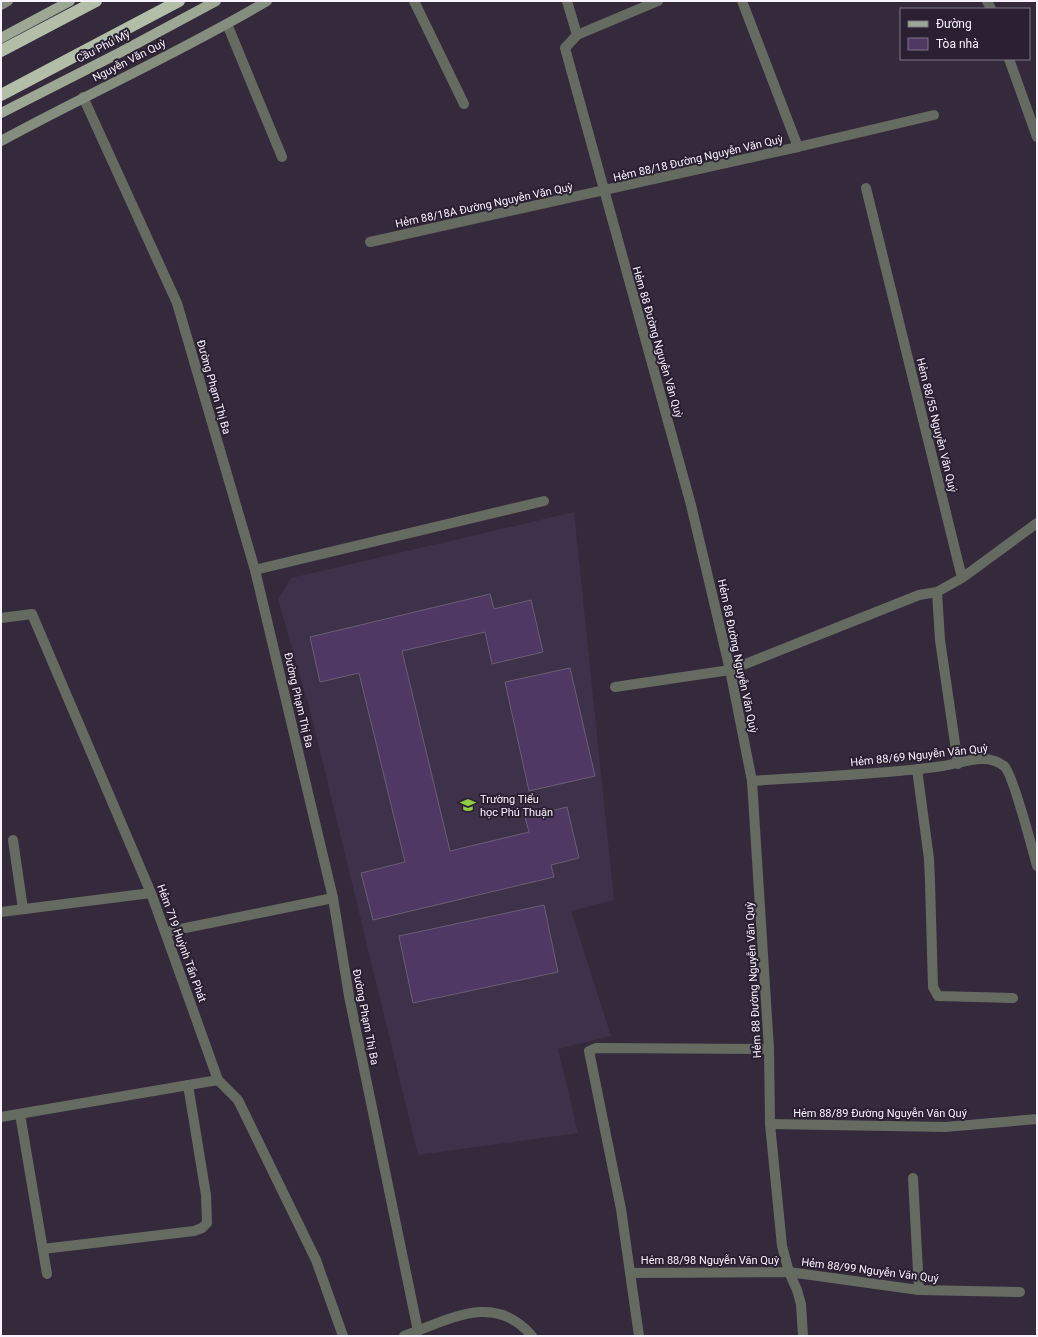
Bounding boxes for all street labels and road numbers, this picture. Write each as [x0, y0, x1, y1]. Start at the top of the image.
street label: Cầu Phú Mỹ [74, 27, 133, 66]
street label: Nguyễn Văn Quỳ [91, 36, 169, 84]
street label: Hẻm 88/18 Đường Nguyễn Văn Quỳ [612, 132, 785, 184]
street label: Hẻm 88/18A Đường Nguyễn Văn Quỳ [394, 180, 575, 231]
street label: Hẻm 88 Đường Nguyễn Văn Quỳ [630, 265, 686, 420]
street label: Đường Phạm Thị Ba [194, 338, 233, 436]
street label: Hẻm 88/55 Nguyễn Văn Quý [913, 356, 960, 495]
street label: Hẻm 88 Đường Nguyễn Văn Quỳ [715, 578, 760, 735]
street label: Đường Phạm Thị Ba [281, 651, 316, 749]
street label: Hẻm 88/69 Nguyễn Văn Quỳ [850, 742, 989, 769]
street label: Hẻm 719 Huỳnh Tấn Phát [154, 882, 209, 1004]
street label: Hẻm 88 Đường Nguyễn Văn Quỳ [743, 901, 764, 1059]
street label: Đường Phạm Thị Ba [350, 968, 381, 1066]
street label: Hẻm 88/89 Đường Nguyễn Văn Quý [793, 1107, 968, 1120]
street label: Hẻm 88/98 Nguyễn Văn Quỳ [641, 1254, 780, 1267]
street label: Hẻm 88/99 Nguyễn Văn Quý [801, 1256, 940, 1285]

